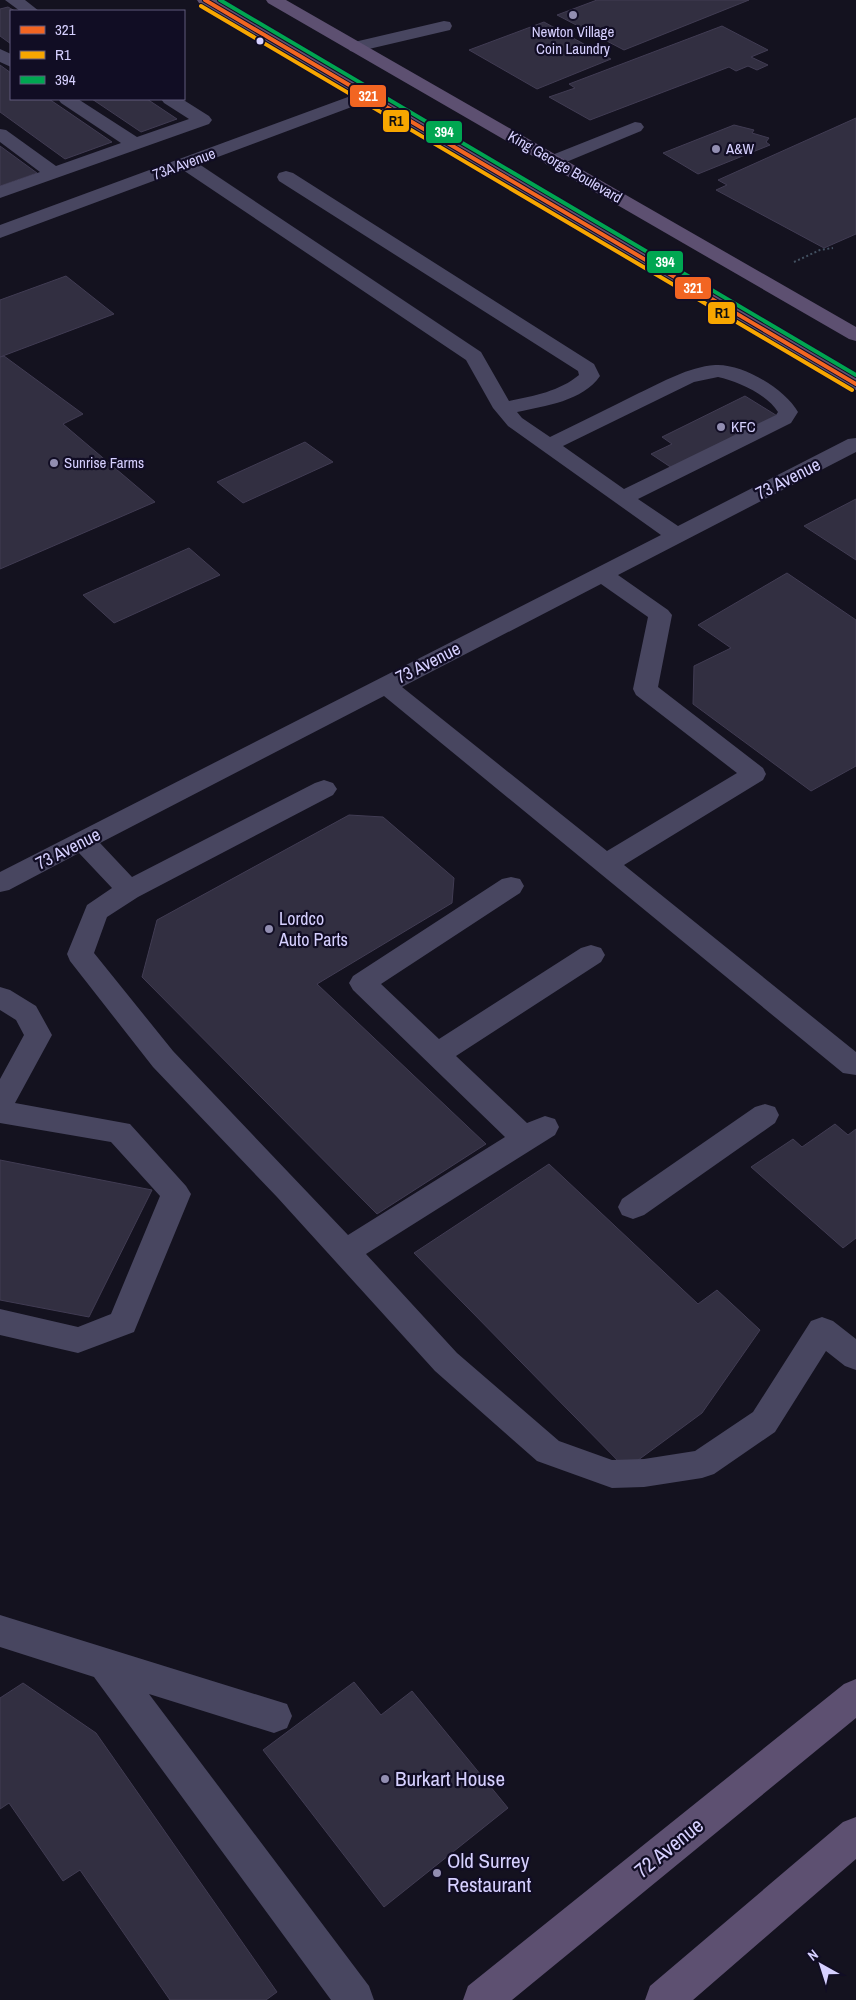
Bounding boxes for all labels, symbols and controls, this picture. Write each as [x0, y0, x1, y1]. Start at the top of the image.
marker: Newton Village Coin Laundry [567, 9, 579, 21]
legend [10, 10, 185, 100]
text: 321 [55, 19, 76, 40]
place label: Newton Village Coin Laundry [532, 21, 614, 59]
unlabelled marker [255, 36, 265, 46]
text: R1 [55, 44, 71, 65]
text: 394 [55, 69, 76, 90]
line badge: 321 [349, 84, 387, 108]
text: 321 [358, 87, 378, 105]
line badge: R1 [382, 109, 410, 133]
text: R1 [389, 112, 404, 130]
line badge: 394 [425, 120, 463, 144]
text: 394 [434, 123, 454, 141]
street label: King George Boulevard [504, 125, 626, 208]
place label: A&W [725, 138, 754, 159]
street label: 73A Avenue [149, 142, 218, 185]
marker: A&W [710, 143, 722, 155]
line badge: 394 [646, 250, 684, 274]
text: 394 [655, 253, 675, 271]
line badge: 321 [674, 276, 712, 300]
text: 321 [683, 279, 703, 297]
line badge: R1 [707, 301, 736, 325]
text: R1 [715, 304, 730, 322]
place label: KFC [731, 416, 756, 437]
marker: KFC [715, 421, 727, 433]
place label: Sunrise Farms [64, 452, 144, 473]
street label: 73 Avenue [751, 452, 824, 505]
marker: Sunrise Farms [48, 457, 60, 469]
street label: 73 Avenue [391, 636, 464, 689]
street label: 73 Avenue [31, 822, 104, 875]
place label: Lordco Auto Parts [278, 906, 348, 952]
marker: Lordco Auto Parts [263, 923, 275, 935]
place label: Burkart House [395, 1764, 505, 1793]
marker: Burkart House [379, 1773, 391, 1785]
street label: 72 Avenue [628, 1811, 709, 1884]
place label: Old Surrey Restaurant [447, 1846, 531, 1899]
marker: Old Surrey Restaurant [431, 1867, 443, 1879]
north arrow [796, 1940, 846, 1990]
text: N [804, 1945, 822, 1965]

